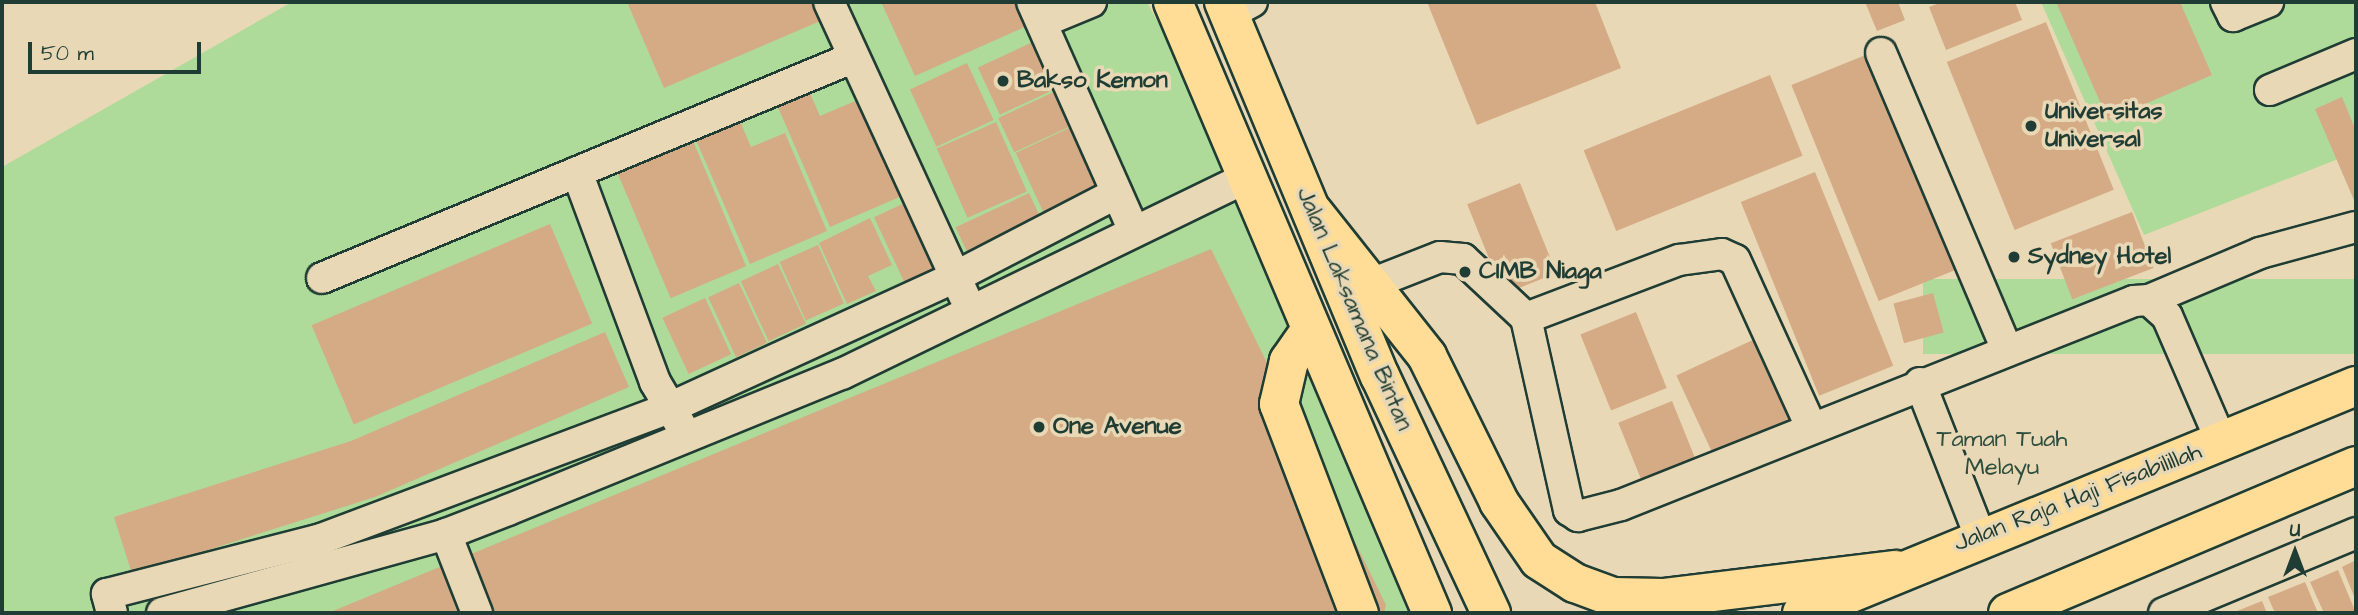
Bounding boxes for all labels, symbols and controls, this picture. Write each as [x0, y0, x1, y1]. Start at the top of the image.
scale bar [32, 28, 205, 72]
text: 50 m [41, 39, 94, 68]
place label: Bakso Kemon [1017, 67, 1168, 95]
marker: Bakso Kemon [995, 73, 1011, 89]
place label: Universitas Universal [2045, 98, 2162, 154]
marker: Universitas Universal [2023, 118, 2039, 134]
street label: Jalan Laksamana Bintan [1290, 183, 1418, 435]
place label: Sydney Hotel [2028, 243, 2171, 271]
marker: Sydney Hotel [2006, 249, 2022, 265]
place label: CIMB Niaga [1479, 258, 1602, 286]
marker: CIMB Niaga [1457, 264, 1473, 280]
place label: One Avenue [1053, 413, 1182, 441]
marker: One Avenue [1031, 419, 1047, 435]
park label: Taman Tuah Melayu [1937, 426, 2067, 482]
street label: Jalan Raja Haji Fisabilillah [1950, 437, 2206, 559]
north arrow [2260, 517, 2330, 587]
text: U [2290, 517, 2300, 544]

